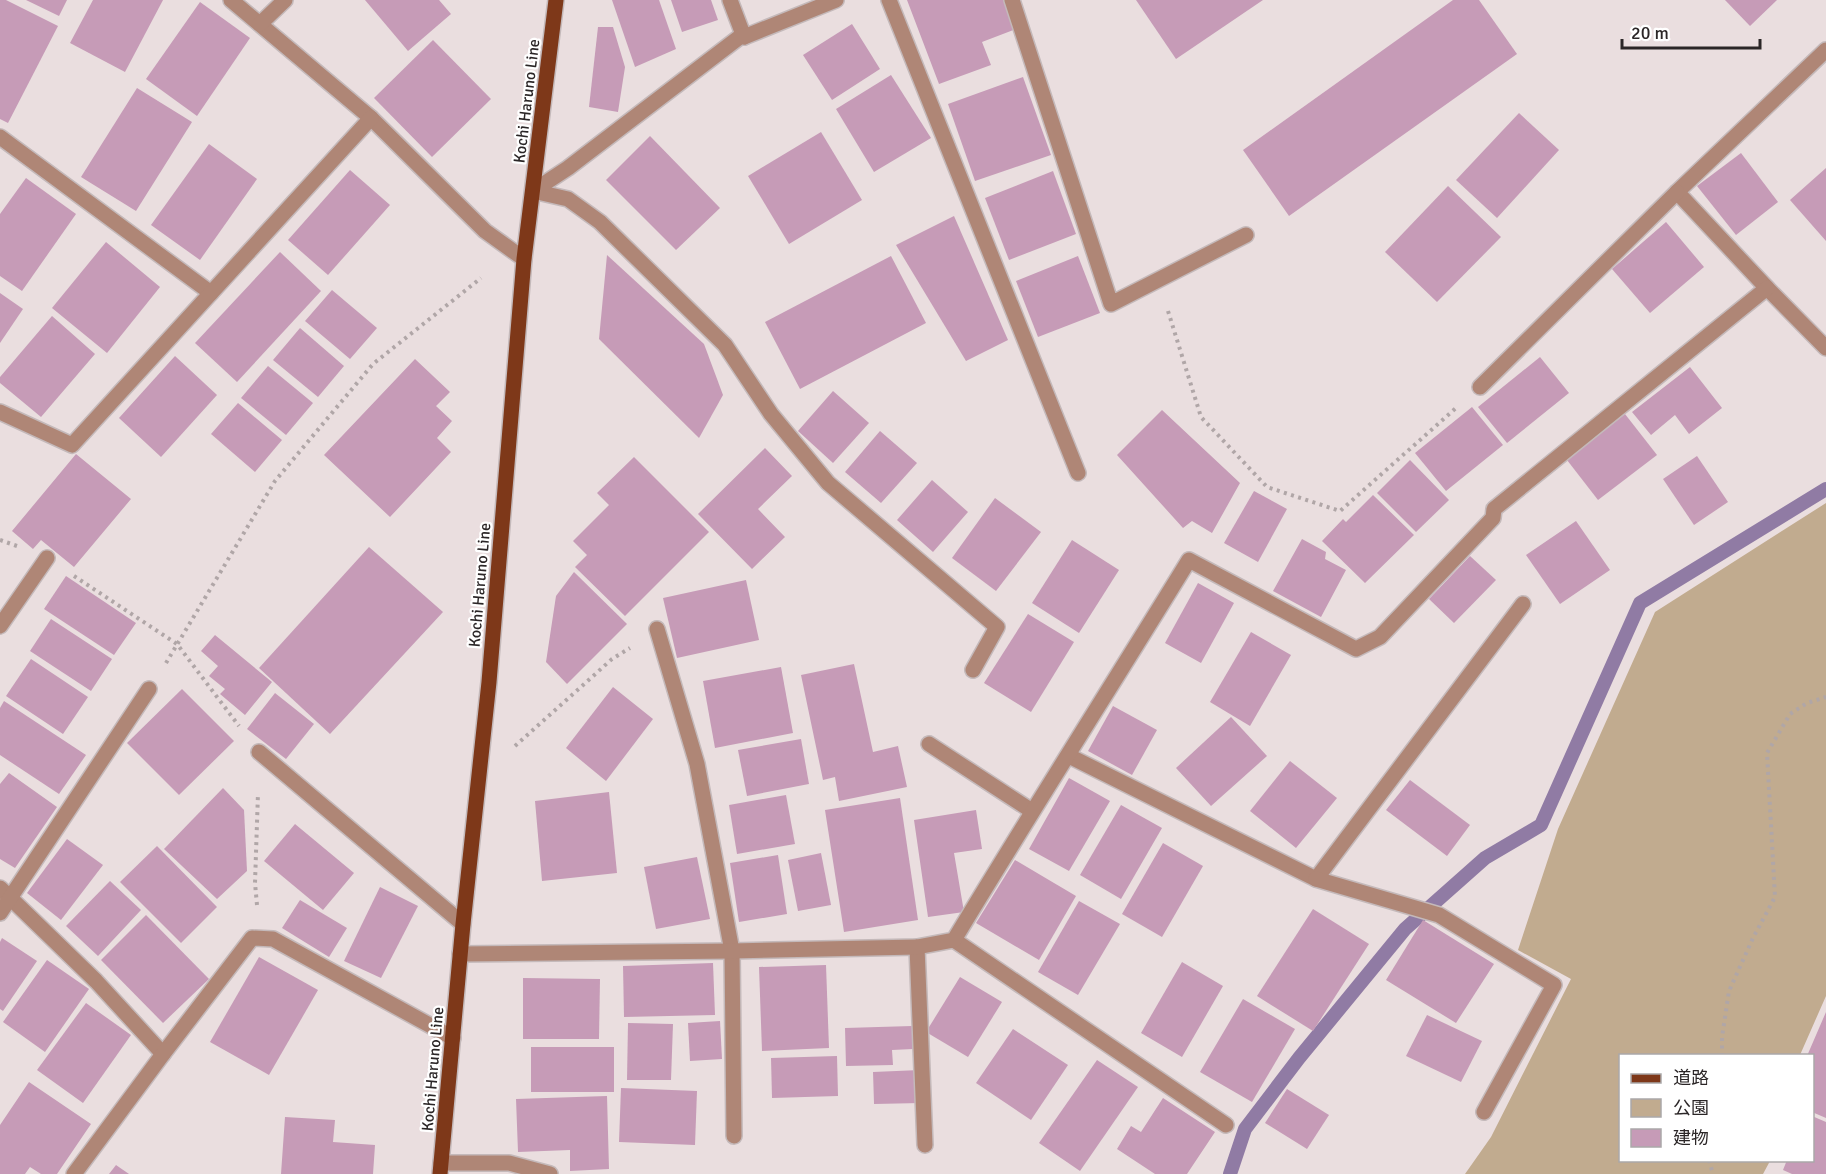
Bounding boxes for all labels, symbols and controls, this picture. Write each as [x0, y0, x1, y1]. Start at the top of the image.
scale bar [1622, 12, 1760, 50]
text: 20 m [1631, 22, 1669, 44]
street label: Kochi Haruno Line [509, 38, 545, 164]
street label: Kochi Haruno Line [465, 522, 495, 648]
street label: Kochi Haruno Line [418, 1006, 448, 1132]
legend [1619, 1054, 1814, 1162]
text: 道路 [1673, 1067, 1709, 1089]
text: 公園 [1673, 1097, 1709, 1119]
text: 建物 [1673, 1127, 1709, 1149]

